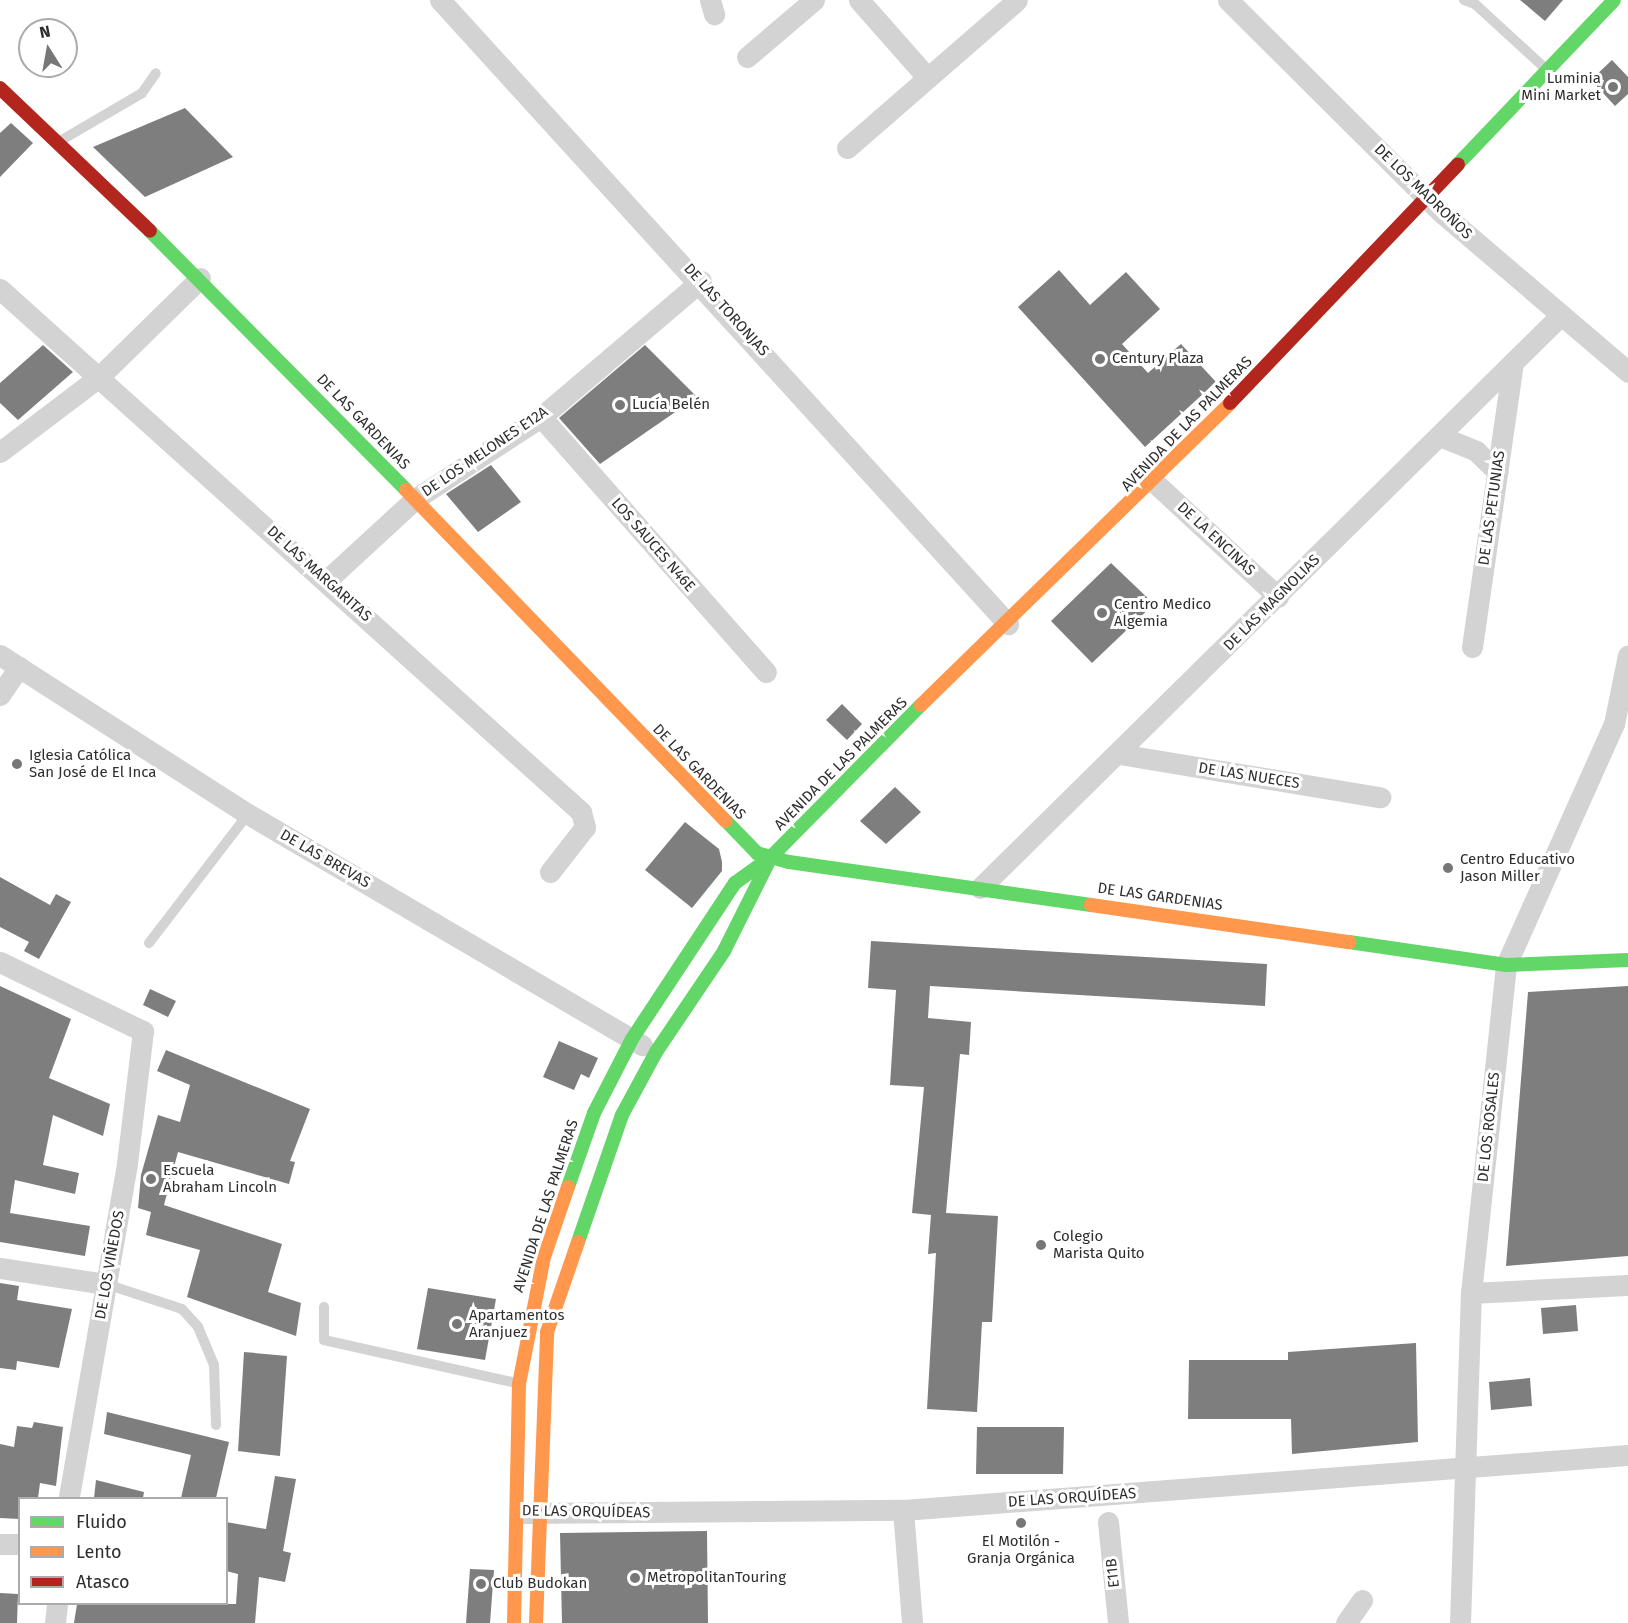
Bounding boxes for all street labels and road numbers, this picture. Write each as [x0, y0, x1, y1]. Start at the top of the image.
street label: DE LOS MADROÑOS [1370, 141, 1476, 243]
street label: DE LAS TORONJAS [680, 260, 772, 360]
street label: AVENIDA DE LAS PALMERAS [1118, 353, 1256, 495]
street label: DE LAS GARDENIAS [313, 370, 413, 474]
street label: DE LOS MELONES E12A [418, 403, 552, 501]
street label: DE LAS PETUNIAS [1475, 449, 1509, 567]
street label: LOS SAUCES N46E [607, 494, 699, 596]
street label: DE LA ENCINAS [1173, 498, 1259, 580]
street label: DE LAS MARGARITAS [263, 522, 375, 626]
street label: DE LAS MAGNOLIAS [1220, 551, 1324, 655]
street label: AVENIDA DE LAS PALMERAS [771, 694, 911, 834]
street label: DE LAS GARDENIAS [649, 720, 749, 824]
street label: DE LAS NUECES [1197, 759, 1301, 793]
street label: DE LAS BREVAS [277, 826, 373, 892]
street label: DE LAS GARDENIAS [1096, 879, 1224, 915]
street label: DE LOS ROSALES [1474, 1071, 1504, 1183]
street label: AVENIDA DE LAS PALMERAS [510, 1117, 582, 1295]
street label: DE LOS VIÑEDOS [92, 1209, 128, 1321]
street label: DE LAS ORQUÍDEAS [1007, 1485, 1137, 1511]
street label: DE LAS ORQUÍDEAS [522, 1502, 650, 1522]
street label: E11B [1103, 1557, 1123, 1589]

